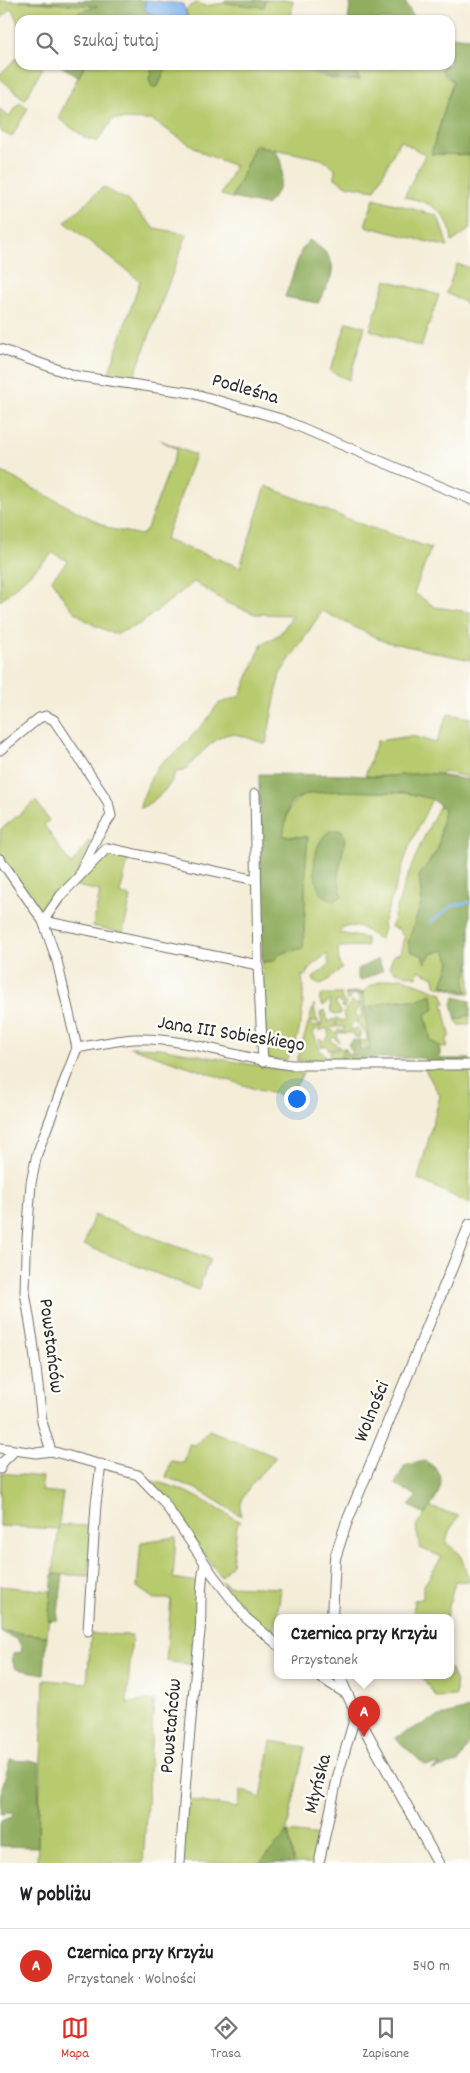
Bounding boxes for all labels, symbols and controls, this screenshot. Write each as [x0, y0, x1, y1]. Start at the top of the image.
search box [15, 15, 455, 70]
icon: search [33, 29, 61, 57]
text: Szukaj tutaj [73, 29, 159, 56]
street label: Podleśna [208, 367, 282, 413]
street label: Jana III Sobieskiego [155, 1010, 307, 1060]
your location [284, 1086, 310, 1112]
street label: Powstańców [30, 1297, 70, 1395]
street label: Wolności [348, 1377, 398, 1447]
popup [274, 1614, 454, 1679]
text: Czernica przy Krzyżu [291, 1622, 437, 1649]
text: Przystanek [291, 1649, 358, 1672]
street label: Powstańców [154, 1677, 190, 1775]
pin: A [348, 1696, 380, 1737]
street label: Młyńska [298, 1751, 340, 1817]
text: W pobliżu [20, 1881, 91, 1911]
text: Czernica przy Krzyżu [67, 1941, 213, 1968]
text: A [32, 1955, 40, 1978]
text: 540 m [413, 1955, 450, 1978]
text: Przystanek · Wolności [67, 1968, 196, 1991]
tab: Mapa [61, 2014, 89, 2064]
tab: Trasa [211, 2014, 240, 2064]
tab: Zapisane [362, 2014, 409, 2064]

